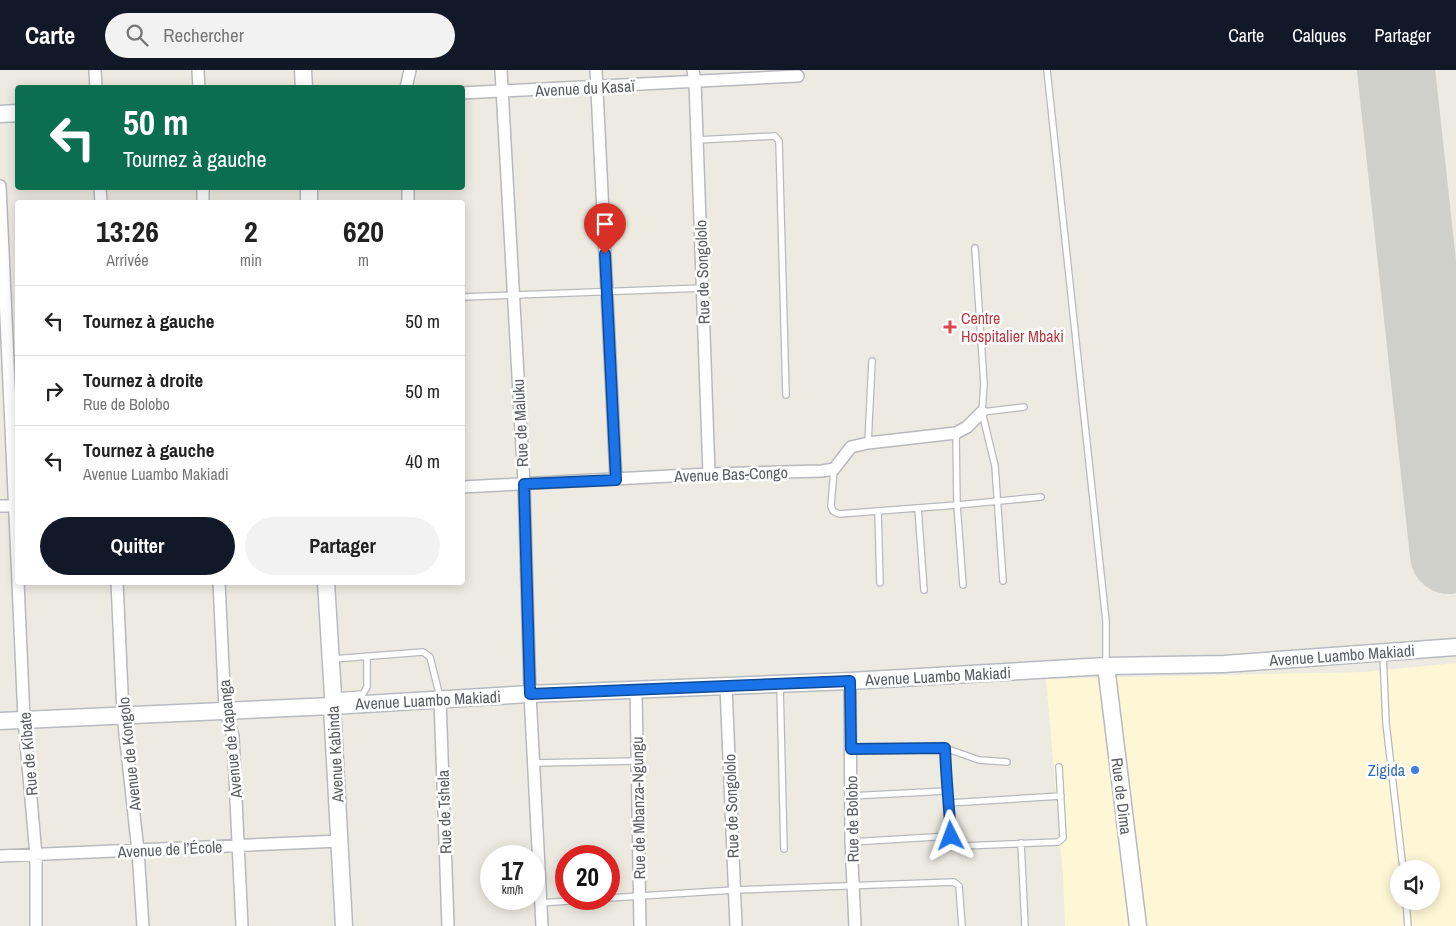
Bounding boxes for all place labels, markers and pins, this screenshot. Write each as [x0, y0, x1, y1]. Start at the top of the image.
pin [584, 203, 626, 254]
place label: Centre Hospitalier Mbaki [961, 307, 1064, 347]
marker: Centre Hospitalier Mbaki [943, 320, 957, 334]
place label: Zigida [1368, 759, 1406, 781]
marker: Zigida [1409, 764, 1421, 776]

